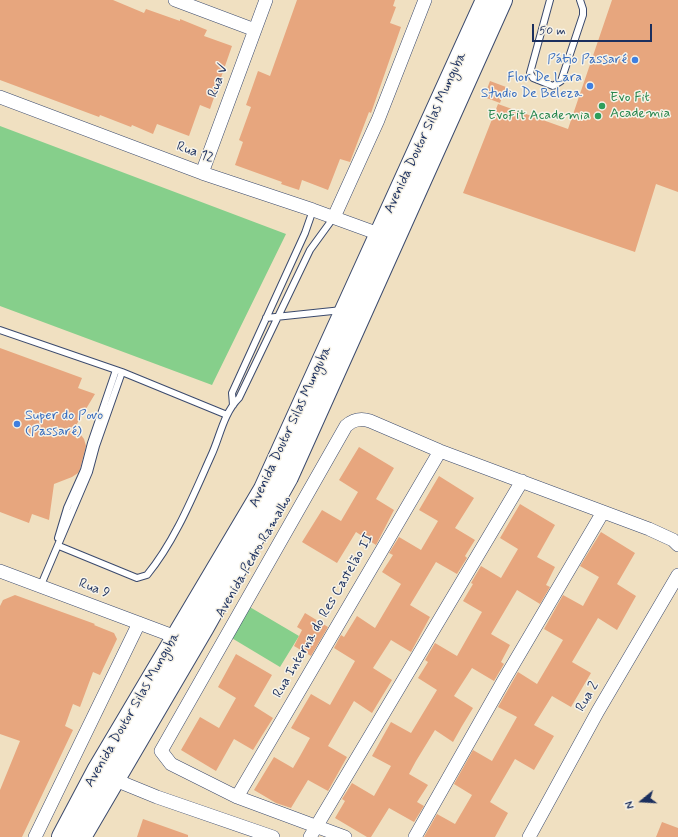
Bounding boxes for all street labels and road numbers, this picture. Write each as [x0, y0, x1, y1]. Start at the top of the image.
street label: Avenida Doutor Silas Munguba [381, 50, 471, 216]
street label: Rua V [205, 62, 233, 100]
street label: Rua 12 [174, 138, 216, 168]
street label: Avenida Doutor Silas Munguba [246, 344, 336, 510]
street label: Avenida Pedro Ramalho [212, 493, 296, 621]
street label: Rua Interna do Res Castelão II [270, 531, 378, 701]
street label: Rua 9 [76, 575, 112, 603]
street label: Avenida Doutor Silas Munguba [82, 630, 184, 790]
street label: Rua 2 [573, 679, 603, 715]

